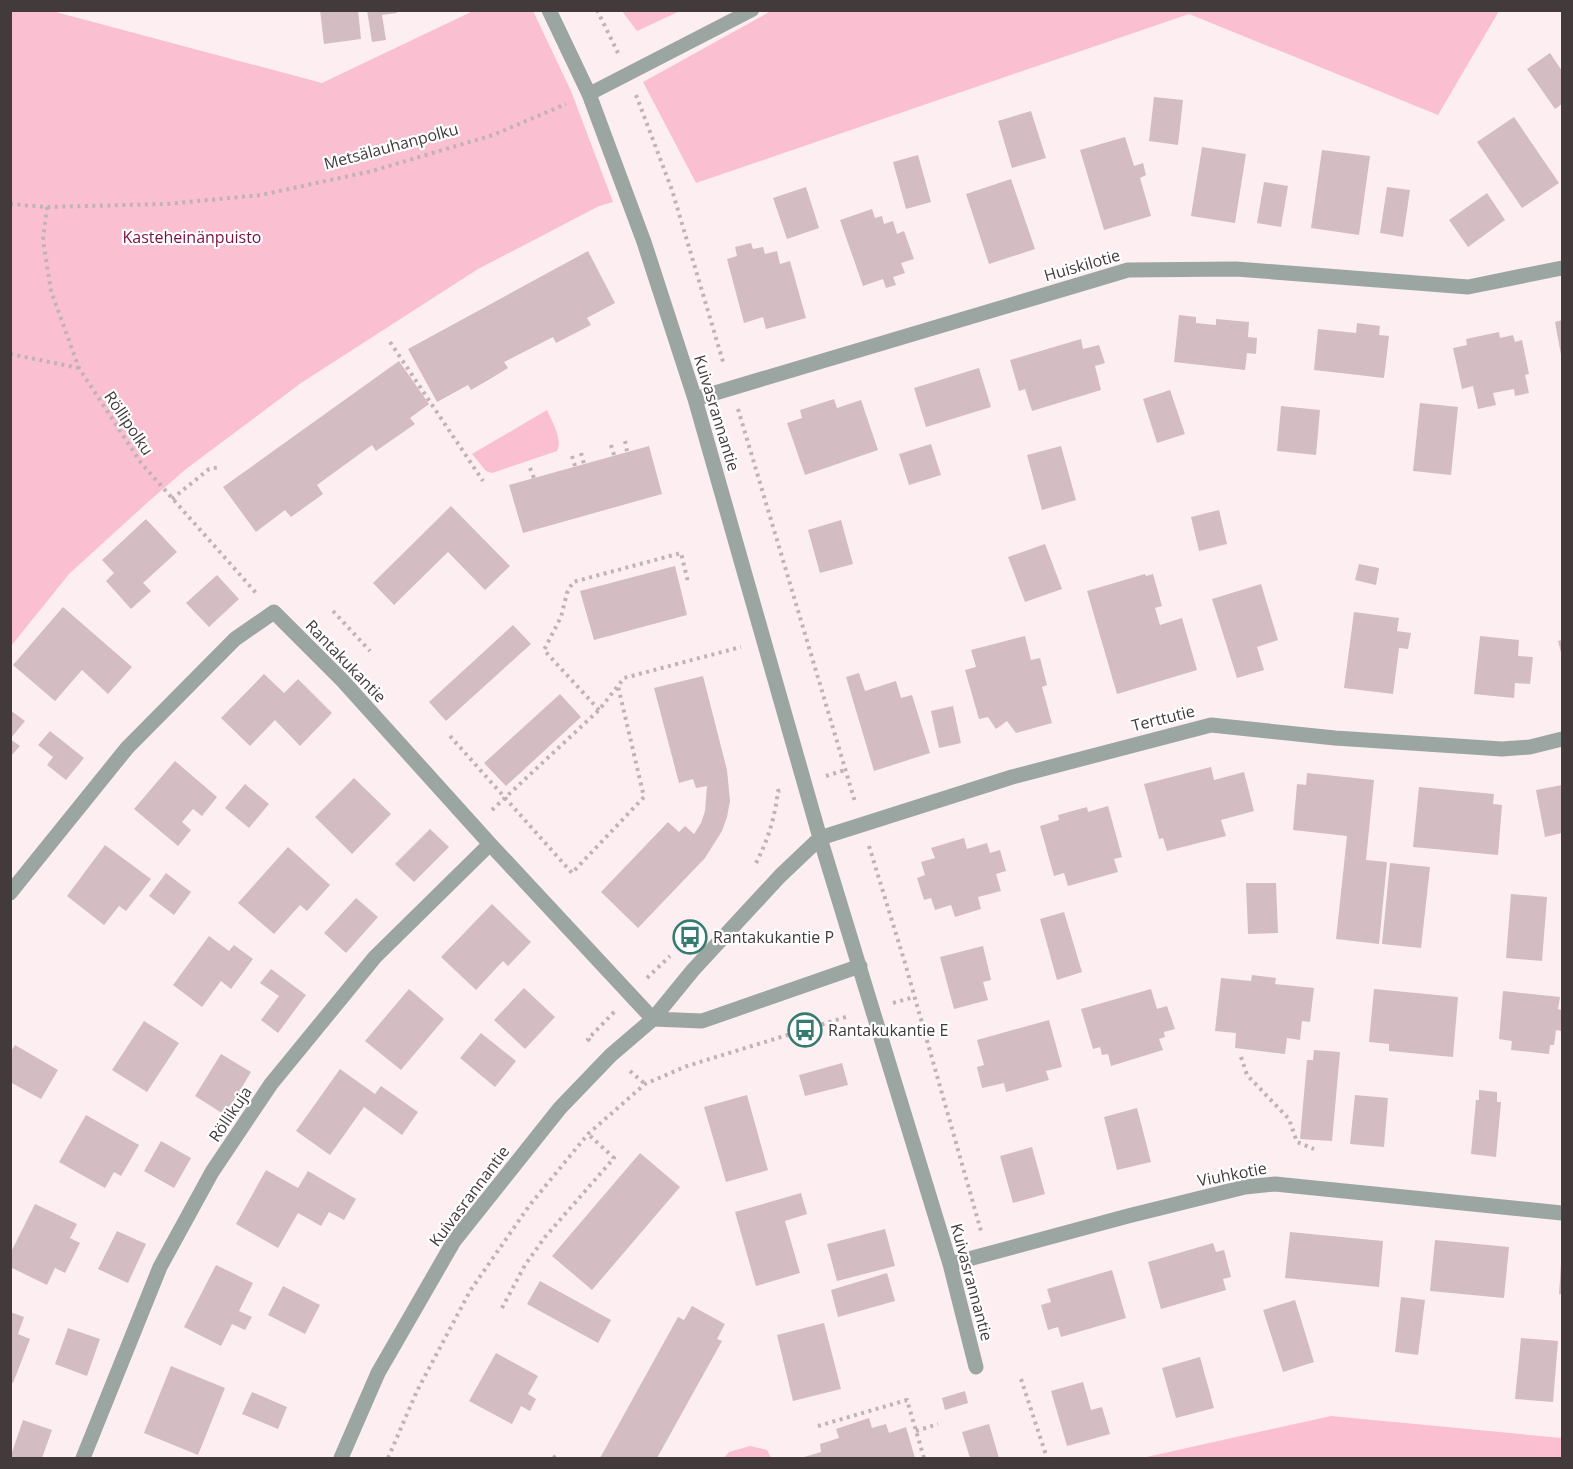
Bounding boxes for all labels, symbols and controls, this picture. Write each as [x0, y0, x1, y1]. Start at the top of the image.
street label: Metsälauhanpolku [321, 117, 461, 175]
park label: Kasteheinänpuisto [123, 226, 261, 248]
street label: Huiskilotie [1041, 244, 1123, 286]
street label: Kuivasrannantie [689, 352, 745, 474]
street label: Röllipolku [99, 386, 159, 460]
street label: Rantakukantie [301, 615, 391, 707]
street label: Terttutie [1129, 700, 1197, 736]
bus stop icon: Rantakukantie P [672, 919, 708, 955]
place label: Rantakukantie P [713, 926, 834, 948]
bus stop icon: Rantakukantie E [787, 1012, 823, 1048]
place label: Rantakukantie E [828, 1019, 948, 1041]
street label: Röllikuja [203, 1082, 257, 1146]
street label: Kuivasrannantie [424, 1141, 514, 1251]
street label: Viuhkotie [1196, 1157, 1268, 1191]
street label: Kuivasrannantie [946, 1221, 998, 1343]

